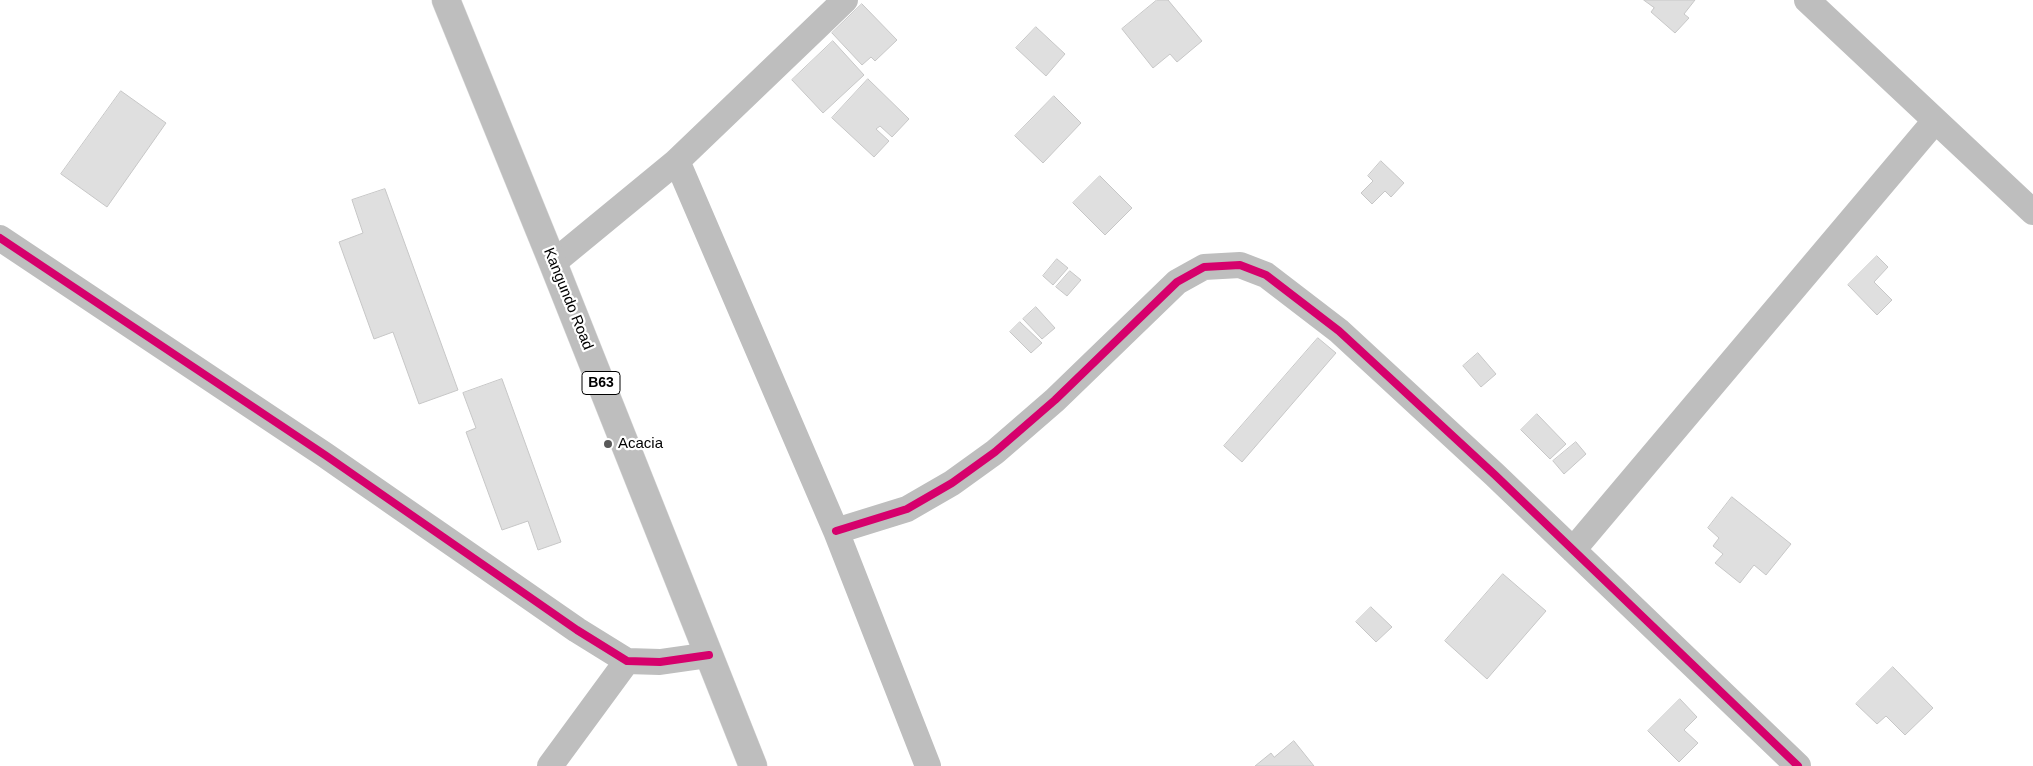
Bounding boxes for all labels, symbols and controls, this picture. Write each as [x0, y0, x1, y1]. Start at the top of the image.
street label: Kangundo Road [539, 245, 597, 353]
road number: B63 [582, 372, 620, 394]
place label: Acacia [618, 435, 663, 453]
marker: Acacia [602, 438, 614, 450]

